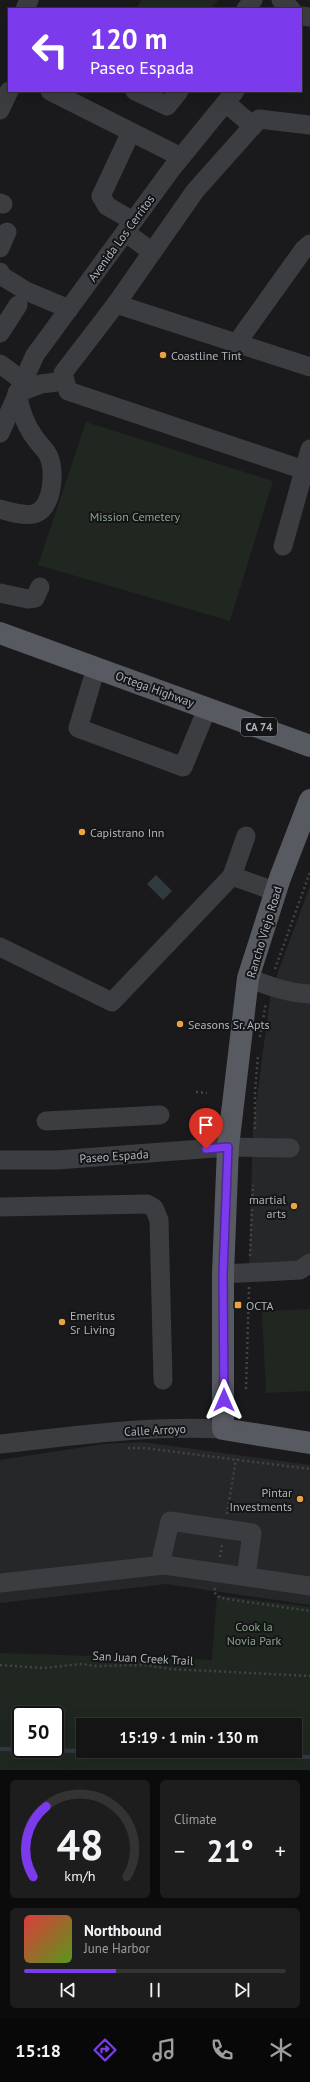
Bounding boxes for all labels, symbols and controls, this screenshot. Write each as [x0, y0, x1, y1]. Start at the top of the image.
text: 120 m [90, 20, 167, 57]
icon: left [24, 24, 76, 76]
text: Paseo Espada [90, 56, 194, 79]
street label: Avenida Los Cerritos [85, 192, 157, 284]
place label: Coastline Tint [171, 348, 242, 363]
marker: Coastline Tint [158, 350, 168, 360]
park label: Mission Cemetery [90, 509, 181, 524]
street label: Ortega Highway [114, 668, 197, 710]
road number: CA 74 [241, 718, 277, 736]
place label: Capistrano Inn [90, 825, 164, 840]
marker: Capistrano Inn [77, 827, 87, 837]
street label: Rancho Viejo Road [243, 884, 285, 980]
place label: Seasons Sr. Apts [188, 1017, 270, 1032]
marker: Seasons Sr. Apts [175, 1019, 185, 1029]
pin [189, 1108, 223, 1149]
icon: arrive [195, 1114, 217, 1136]
street label: Paseo Espada [79, 1146, 149, 1166]
place label: martial arts [249, 1192, 286, 1221]
marker: martial arts [289, 1201, 299, 1211]
place label: OCTA [246, 1298, 274, 1313]
marker: OCTA [233, 1300, 243, 1310]
place label: Emeritus Sr Living [70, 1308, 115, 1337]
marker: Emeritus Sr Living [57, 1317, 67, 1327]
position arrow [203, 1379, 245, 1421]
street label: Calle Arroyo [124, 1421, 186, 1439]
place label: Pintar Investments [230, 1485, 292, 1514]
marker: Pintar Investments [295, 1494, 305, 1504]
park label: Cook la Novia Park [227, 1619, 282, 1648]
street label: San Juan Creek Trail [92, 1648, 194, 1668]
speed limit sign: 50 [12, 1706, 64, 1758]
text: 15:19 · 1 min · 130 m [120, 1728, 258, 1747]
text: Climate [174, 1811, 217, 1828]
text: 48 [56, 1818, 104, 1871]
text: 21° [206, 1831, 254, 1870]
text: − [174, 1837, 185, 1865]
text: + [275, 1837, 286, 1865]
text: km/h [64, 1866, 96, 1885]
text: Northbound [84, 1921, 161, 1940]
text: June Harbor [84, 1940, 150, 1957]
icon: previous [57, 1979, 79, 2001]
icon: pause [144, 1979, 166, 2001]
icon: next [231, 1979, 253, 2001]
icon: directions [91, 2036, 119, 2064]
icon: music [150, 2036, 178, 2064]
icon: phone [208, 2036, 236, 2064]
icon: climate [267, 2036, 295, 2064]
text: 15:18 [15, 2039, 61, 2062]

